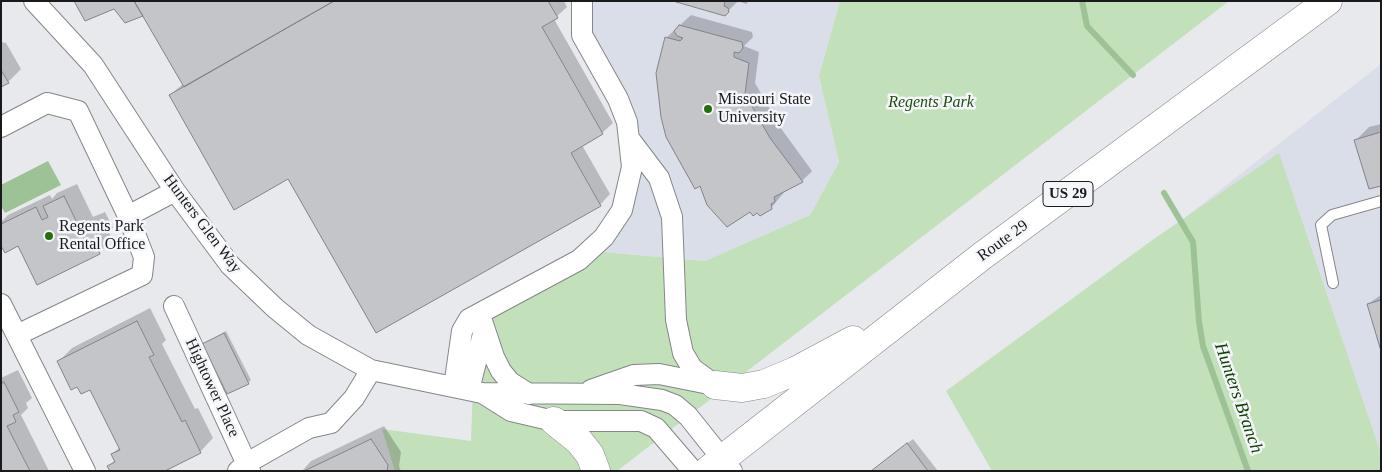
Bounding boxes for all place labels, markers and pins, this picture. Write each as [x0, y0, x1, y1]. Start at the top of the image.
place label: Missouri State University [718, 90, 811, 128]
marker: Missouri State University [702, 103, 714, 115]
place label: Regents Park Rental Office [59, 217, 145, 255]
marker: Regents Park Rental Office [43, 230, 55, 242]

